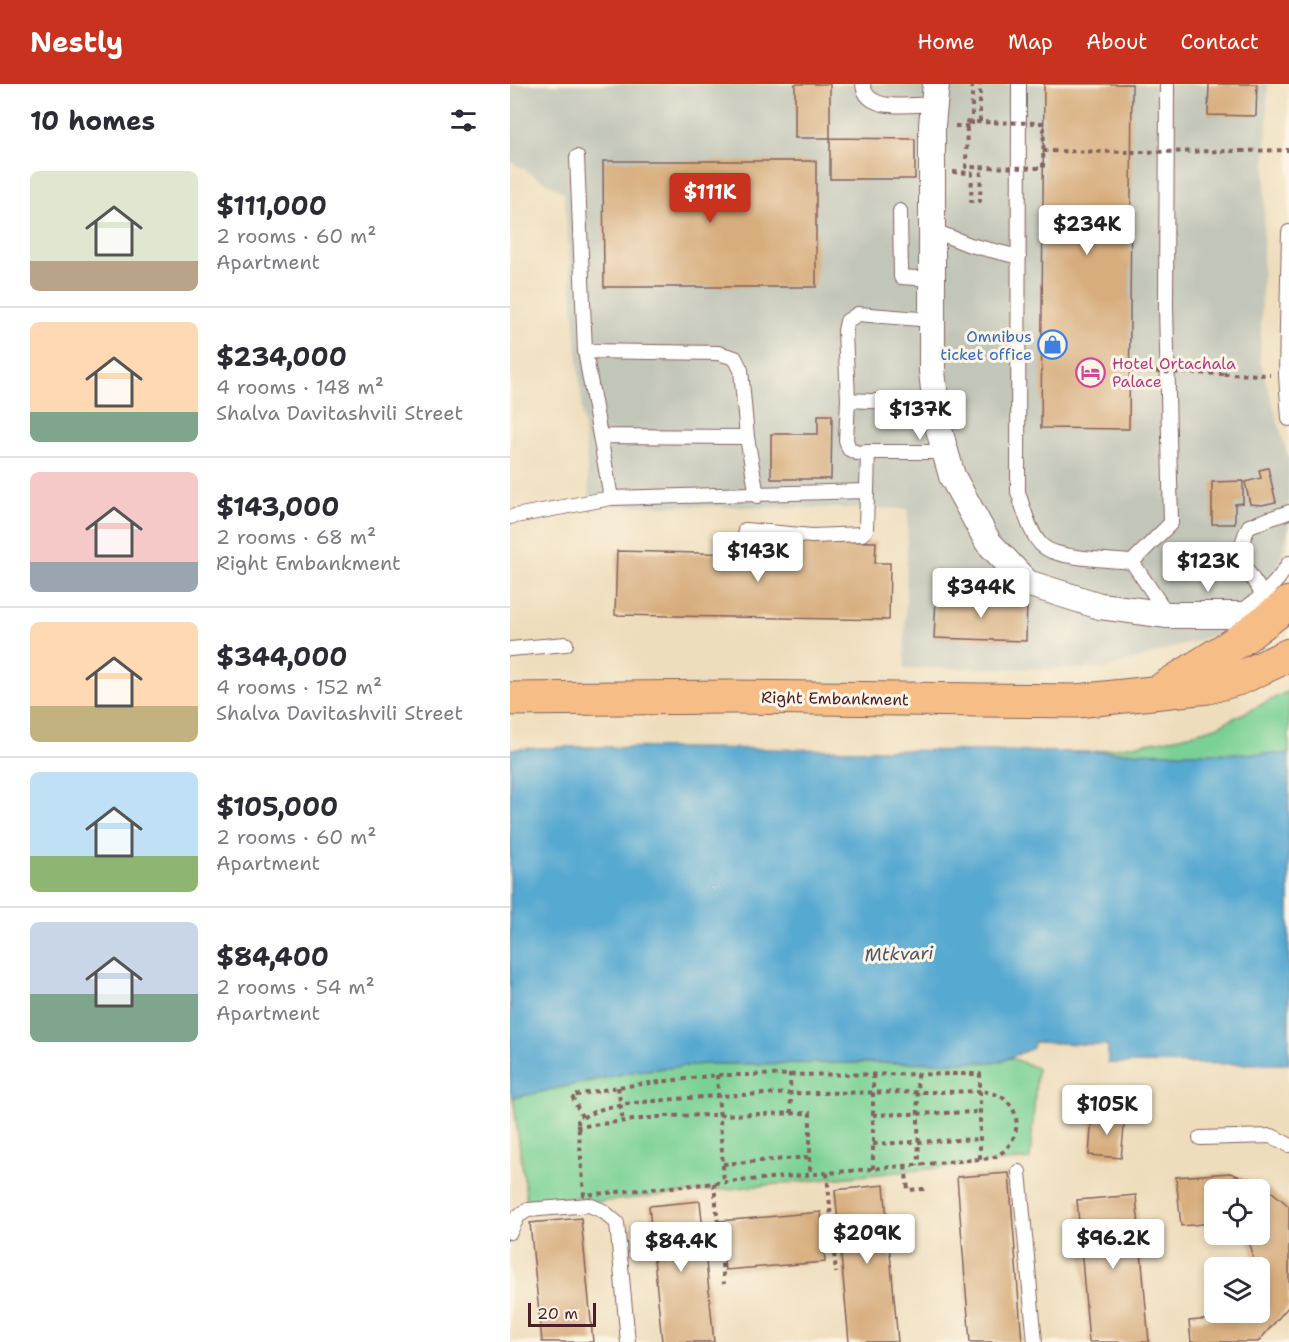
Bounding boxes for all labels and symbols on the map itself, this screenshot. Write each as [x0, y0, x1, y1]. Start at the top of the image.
pin: $111K [668, 173, 752, 224]
pin: $234K [1045, 205, 1129, 256]
place label: Omnibus ticket office [940, 326, 1032, 365]
shop icon: Omnibus ticket office [1037, 329, 1069, 361]
place label: Hotel Ortachala Palace [1112, 353, 1236, 392]
hotel icon: Hotel Ortachala Palace [1075, 356, 1107, 388]
pin: $137K [878, 390, 962, 441]
pin: $143K [716, 532, 800, 583]
pin: $123K [1166, 542, 1250, 593]
pin: $344K [939, 568, 1023, 619]
street label: Right Embankment [761, 687, 909, 710]
water label: Mtkvari [864, 941, 935, 967]
pin: $105K [1065, 1085, 1149, 1136]
pin: $209K [825, 1214, 909, 1265]
pin: $96.2K [1064, 1219, 1162, 1270]
pin: $84.4K [632, 1222, 730, 1273]
scale bar [528, 1300, 596, 1328]

